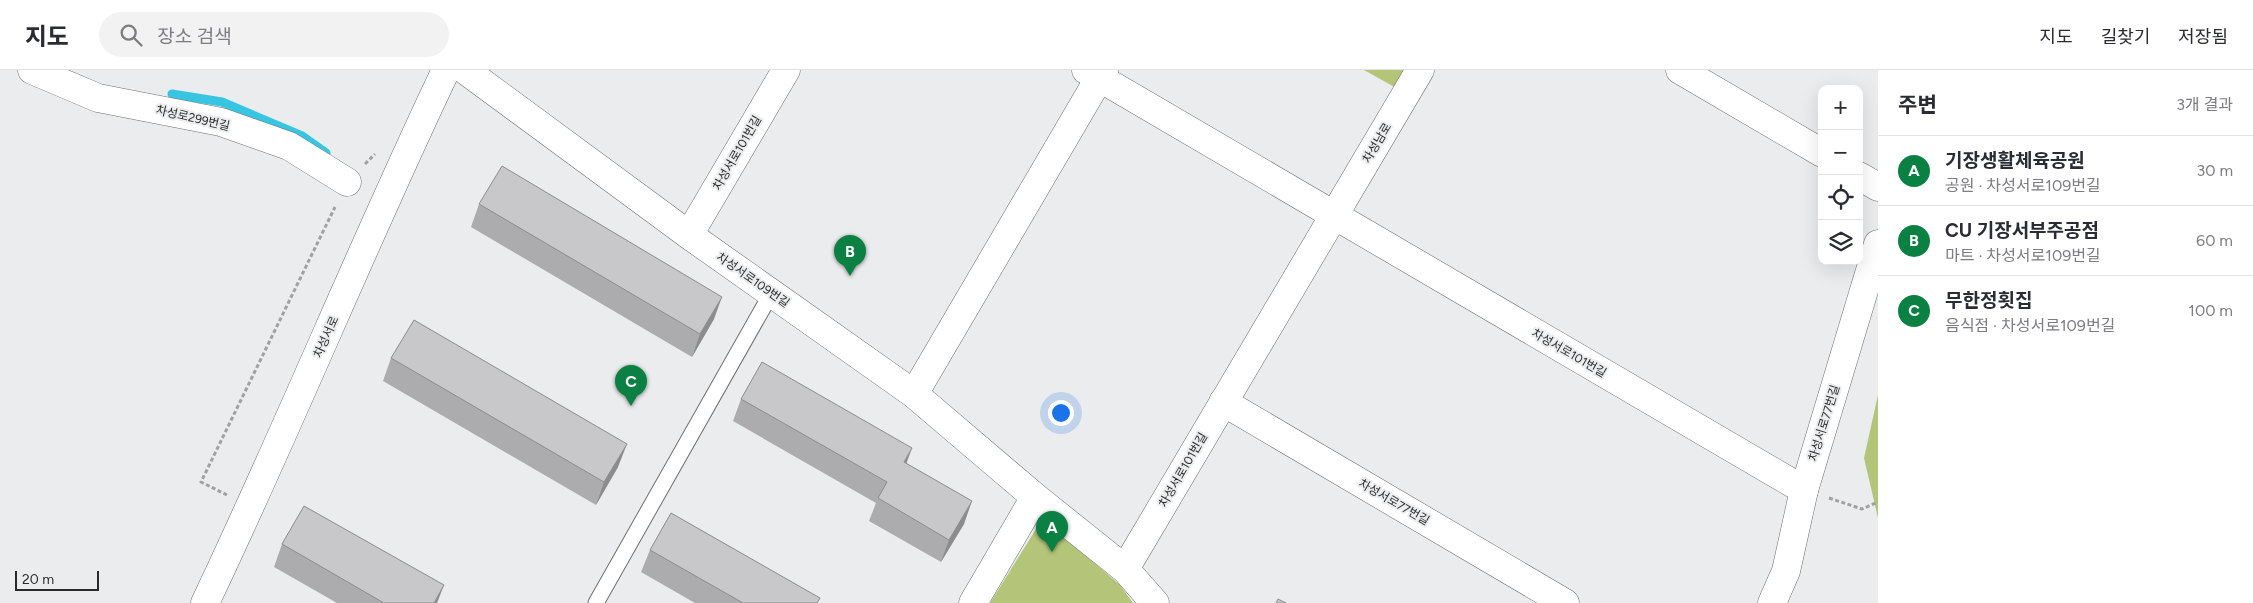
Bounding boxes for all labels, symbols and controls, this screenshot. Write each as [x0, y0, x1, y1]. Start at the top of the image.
search box [99, 12, 449, 57]
icon: search [117, 21, 145, 49]
text: 지도 [25, 22, 69, 51]
text: 장소 검색 [157, 25, 232, 48]
text: 지도 [2040, 26, 2073, 48]
text: 길찾기 [2101, 26, 2150, 48]
text: 저장됨 [2178, 26, 2228, 48]
map controls [1818, 85, 1863, 265]
button: + [1818, 85, 1863, 130]
text: 주변 [1898, 92, 1937, 117]
text: 3개 결과 [2176, 95, 2233, 114]
street label: 차성로299번길 [155, 103, 231, 133]
street label: 차성서로101번길 [710, 113, 764, 193]
street label: 차성남로 [1360, 120, 1394, 166]
button: − [1818, 130, 1863, 175]
text: 기장생활체육공원 [1945, 149, 2085, 172]
text: A [1908, 161, 1920, 180]
text: 30 m [2196, 161, 2233, 180]
button: locate [1818, 175, 1863, 220]
text: 공원 · 차성서로109번길 [1945, 176, 2101, 195]
text: CU 기장서부주공점 [1945, 219, 2099, 242]
button: layers [1818, 220, 1863, 265]
text: B [1909, 231, 1919, 250]
text: 60 m [2196, 231, 2233, 250]
pin: B [834, 235, 866, 276]
text: 마트 · 차성서로109번길 [1945, 246, 2101, 265]
street label: 차성서로109번길 [714, 250, 792, 310]
text: 무한정횟집 [1945, 289, 2032, 312]
text: C [1908, 301, 1920, 320]
text: 100 m [2188, 301, 2233, 320]
street label: 차성서로 [311, 314, 341, 360]
text: 음식점 · 차성서로109번길 [1945, 316, 2115, 335]
street label: 차성서로101번길 [1529, 326, 1609, 380]
pin: C [615, 365, 647, 406]
street label: 차성서로77번길 [1806, 383, 1842, 463]
your location [1048, 400, 1074, 426]
street label: 차성서로101번길 [1156, 430, 1210, 510]
street label: 차성서로77번길 [1356, 476, 1432, 528]
pin: A [1036, 511, 1068, 552]
scale bar [15, 568, 99, 591]
text: 20 m [22, 571, 54, 588]

